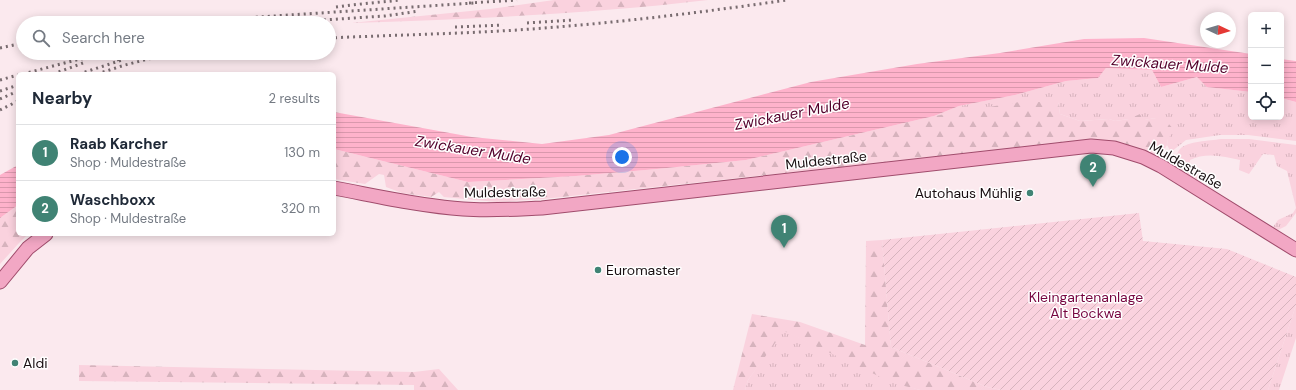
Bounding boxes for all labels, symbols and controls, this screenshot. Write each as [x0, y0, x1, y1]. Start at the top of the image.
north arrow [1200, 12, 1236, 48]
map controls [1248, 12, 1284, 120]
button: + [1248, 12, 1284, 48]
search box [16, 16, 336, 60]
icon: search [30, 27, 52, 49]
text: Search here [62, 28, 145, 48]
button: − [1248, 48, 1284, 84]
water label: Zwickauer Mulde [1111, 50, 1229, 78]
button: locate [1248, 84, 1284, 120]
text: Nearby [32, 87, 92, 109]
text: 2 results [269, 90, 320, 107]
water label: Zwickauer Mulde [733, 93, 852, 135]
water label: Zwickauer Mulde [414, 131, 533, 169]
text: Raab Karcher [70, 134, 168, 154]
street label: Muldestraße [1146, 137, 1226, 193]
text: 1 [43, 144, 47, 161]
text: 130 m [284, 144, 320, 161]
your location [612, 147, 632, 167]
street label: Muldestraße [784, 147, 868, 173]
text: Shop · Muldestraße [70, 154, 186, 171]
pin: 2 [1080, 154, 1106, 187]
street label: Muldestraße [464, 182, 546, 202]
place label: Autohaus Mühlig [915, 184, 1022, 202]
marker: Autohaus Mühlig [1025, 188, 1035, 198]
text: Waschboxx [70, 190, 155, 210]
text: 2 [41, 200, 49, 217]
text: 320 m [281, 200, 320, 217]
text: Shop · Muldestraße [70, 210, 186, 227]
pin: 1 [771, 215, 797, 248]
place label: Euromaster [606, 261, 680, 279]
marker: Euromaster [593, 265, 603, 275]
park label: Kleingartenanlage Alt Bockwa [1029, 288, 1143, 322]
place label: Aldi [23, 354, 48, 372]
marker: Aldi [10, 358, 20, 368]

